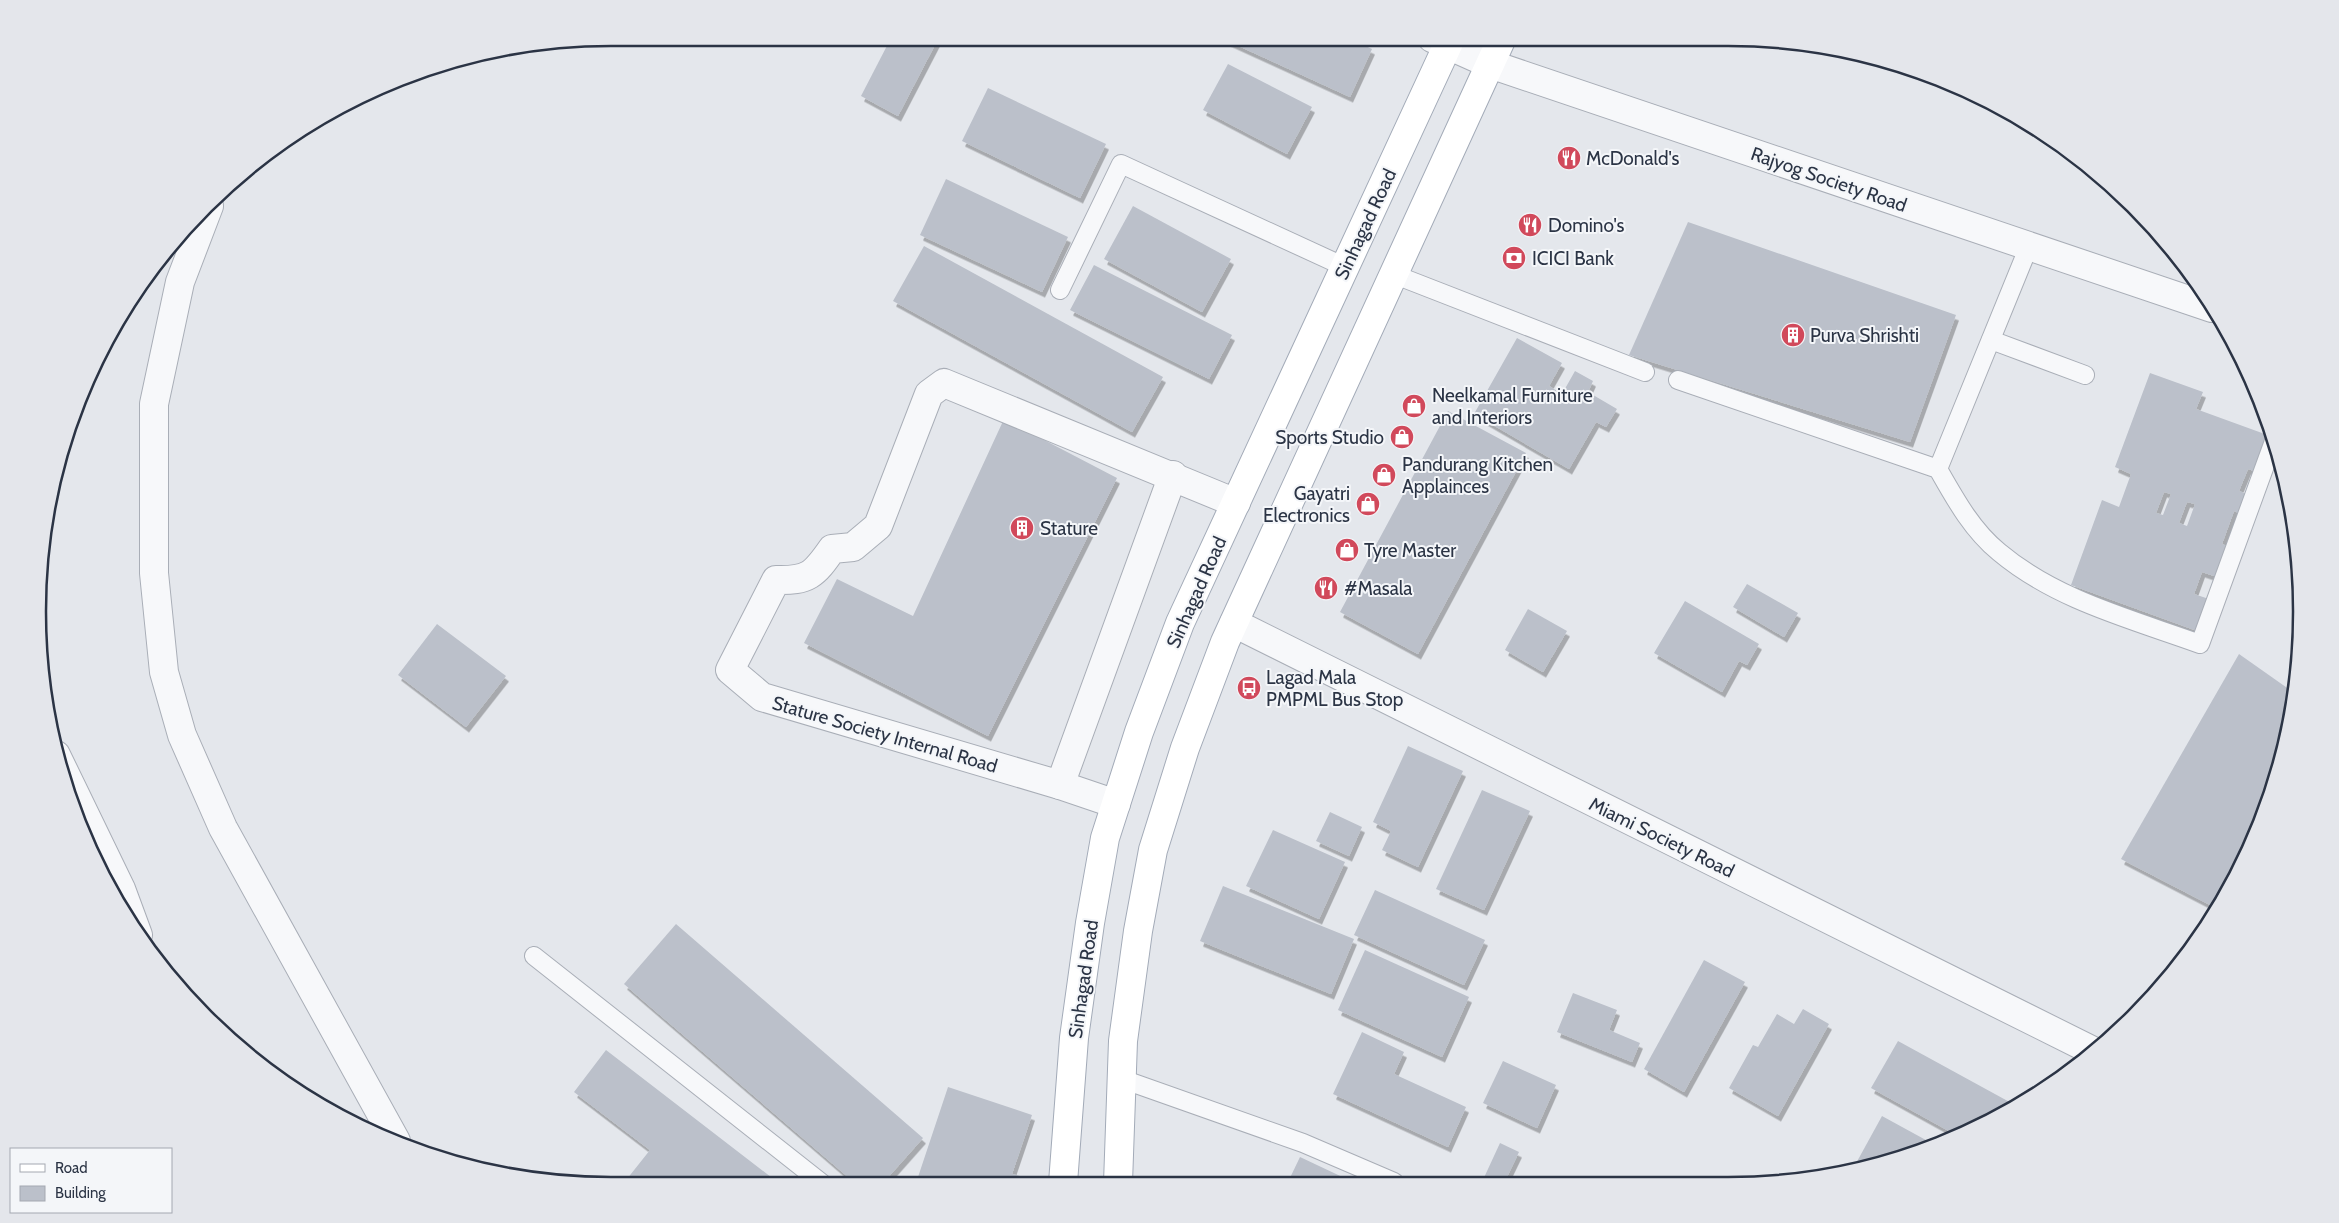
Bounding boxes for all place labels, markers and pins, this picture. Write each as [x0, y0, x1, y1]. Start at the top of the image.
restaurant icon: McDonald's [1556, 145, 1582, 171]
place label: McDonald's [1586, 147, 1680, 170]
restaurant icon: Domino's [1517, 212, 1543, 238]
place label: Domino's [1548, 214, 1625, 237]
bank icon: ICICI Bank [1501, 245, 1527, 271]
place label: ICICI Bank [1532, 247, 1614, 270]
building icon: Purva Shrishti [1780, 322, 1806, 348]
place label: Purva Shrishti [1810, 324, 1919, 347]
place label: Neelkamal Furniture and Interiors [1432, 384, 1593, 429]
shop icon: Neelkamal Furniture and Interiors [1401, 393, 1427, 419]
shop icon: Sports Studio [1389, 424, 1415, 450]
place label: Sports Studio [1275, 426, 1384, 449]
place label: Pandurang Kitchen Applainces [1402, 453, 1553, 498]
shop icon: Pandurang Kitchen Applainces [1371, 462, 1397, 488]
place label: Gayatri Electronics [1263, 482, 1350, 527]
shop icon: Gayatri Electronics [1355, 491, 1381, 517]
building icon: Stature [1009, 515, 1035, 541]
place label: Stature [1040, 517, 1098, 540]
shop icon: Tyre Master [1334, 537, 1360, 563]
place label: Tyre Master [1364, 539, 1456, 562]
restaurant icon: #Masala [1313, 575, 1339, 601]
place label: #Masala [1344, 577, 1412, 600]
place label: Lagad Mala PMPML Bus Stop [1266, 666, 1403, 711]
bus stop icon: Lagad Mala PMPML Bus Stop [1236, 675, 1262, 701]

